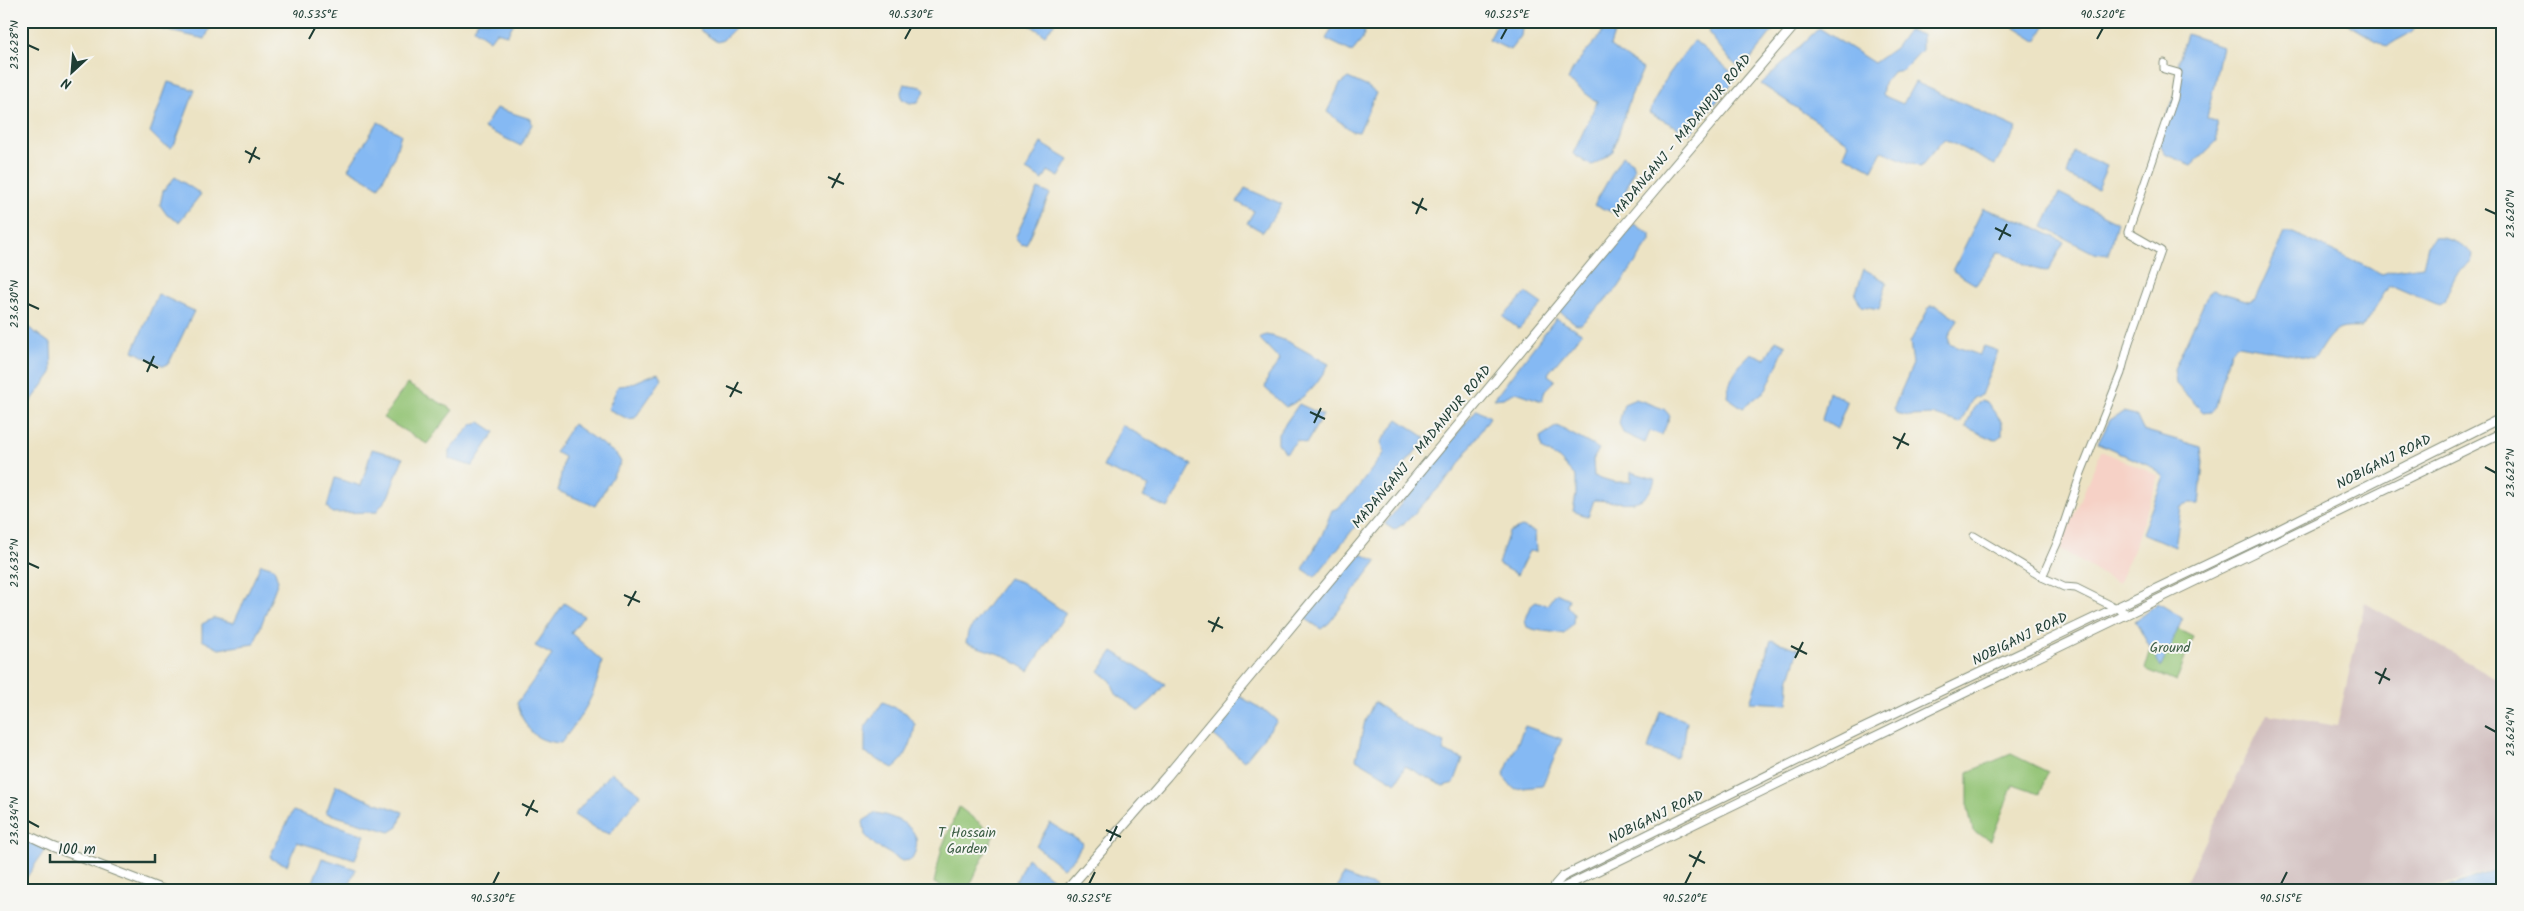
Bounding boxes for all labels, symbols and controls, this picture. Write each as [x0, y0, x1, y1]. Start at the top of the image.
text: 90.535°E [292, 5, 339, 24]
text: 90.530°E [888, 5, 935, 24]
text: 90.525°E [1484, 5, 1531, 24]
text: 90.520°E [2080, 5, 2127, 24]
text: 23.628°N [5, 20, 24, 70]
north arrow [48, 48, 98, 98]
street label: MADANGANJ - MADANPUR ROAD [1607, 49, 1757, 223]
text: N [58, 71, 76, 95]
text: 23.620°N [2501, 190, 2520, 238]
text: 23.630°N [5, 280, 24, 328]
street label: MADANGANJ - MADANPUR ROAD [1347, 360, 1497, 534]
street label: NOBIGANJ ROAD [2333, 429, 2435, 495]
text: 23.622°N [2501, 448, 2520, 498]
text: 23.632°N [5, 538, 24, 588]
street label: NOBIGANJ ROAD [1968, 606, 2072, 672]
park label: Ground [2150, 637, 2191, 659]
text: 23.624°N [2501, 707, 2520, 757]
street label: NOBIGANJ ROAD [1604, 784, 1708, 850]
text: 23.634°N [5, 797, 24, 846]
park label: T Hossain Garden [938, 822, 996, 860]
scale bar [50, 831, 155, 863]
text: 100 m [58, 838, 96, 862]
text: 90.530°E [470, 889, 517, 908]
text: 90.525°E [1066, 889, 1113, 908]
text: 90.520°E [1662, 889, 1709, 908]
text: 90.515°E [2260, 889, 2303, 908]

